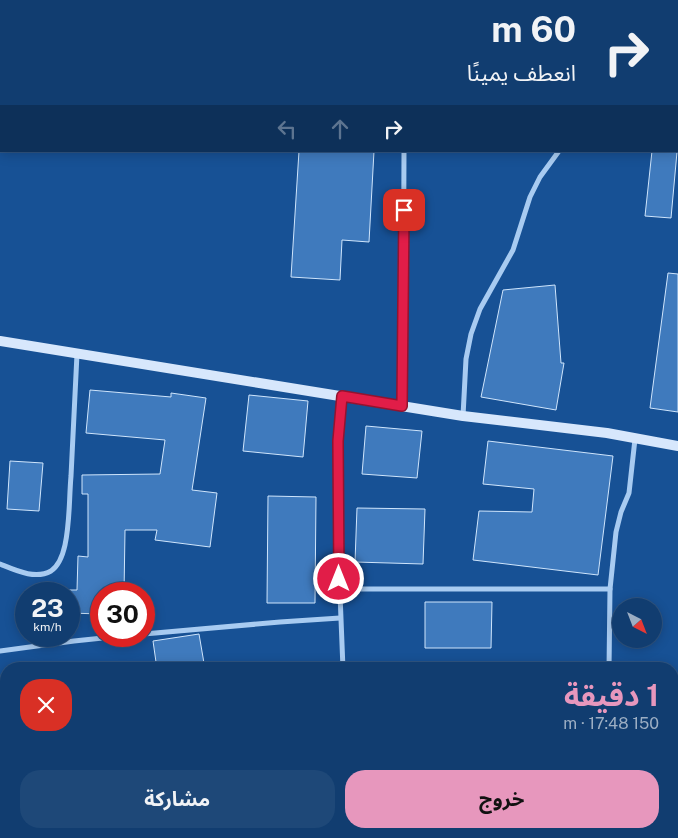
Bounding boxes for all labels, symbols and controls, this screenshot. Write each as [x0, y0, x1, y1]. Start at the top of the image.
text: 60 m [491, 9, 576, 50]
icon: right [594, 20, 659, 85]
text: انعطف يمينًا [467, 60, 576, 86]
icon: left [273, 115, 301, 143]
icon: ahead [326, 115, 354, 143]
icon: right [379, 115, 407, 143]
pin [383, 189, 425, 231]
icon: arrive [390, 196, 418, 224]
position arrow [312, 552, 364, 604]
speed limit sign: 30 [90, 582, 155, 647]
text: 23 [31, 593, 64, 623]
north arrow [612, 598, 662, 648]
map controls [612, 598, 662, 648]
text: km/h [33, 620, 62, 634]
text: 1 دقيقة [564, 677, 659, 713]
button: close [20, 679, 72, 731]
text: 150 m · 17:48 [563, 714, 659, 733]
button: مشاركة [20, 770, 335, 828]
button: خروج [345, 770, 659, 828]

